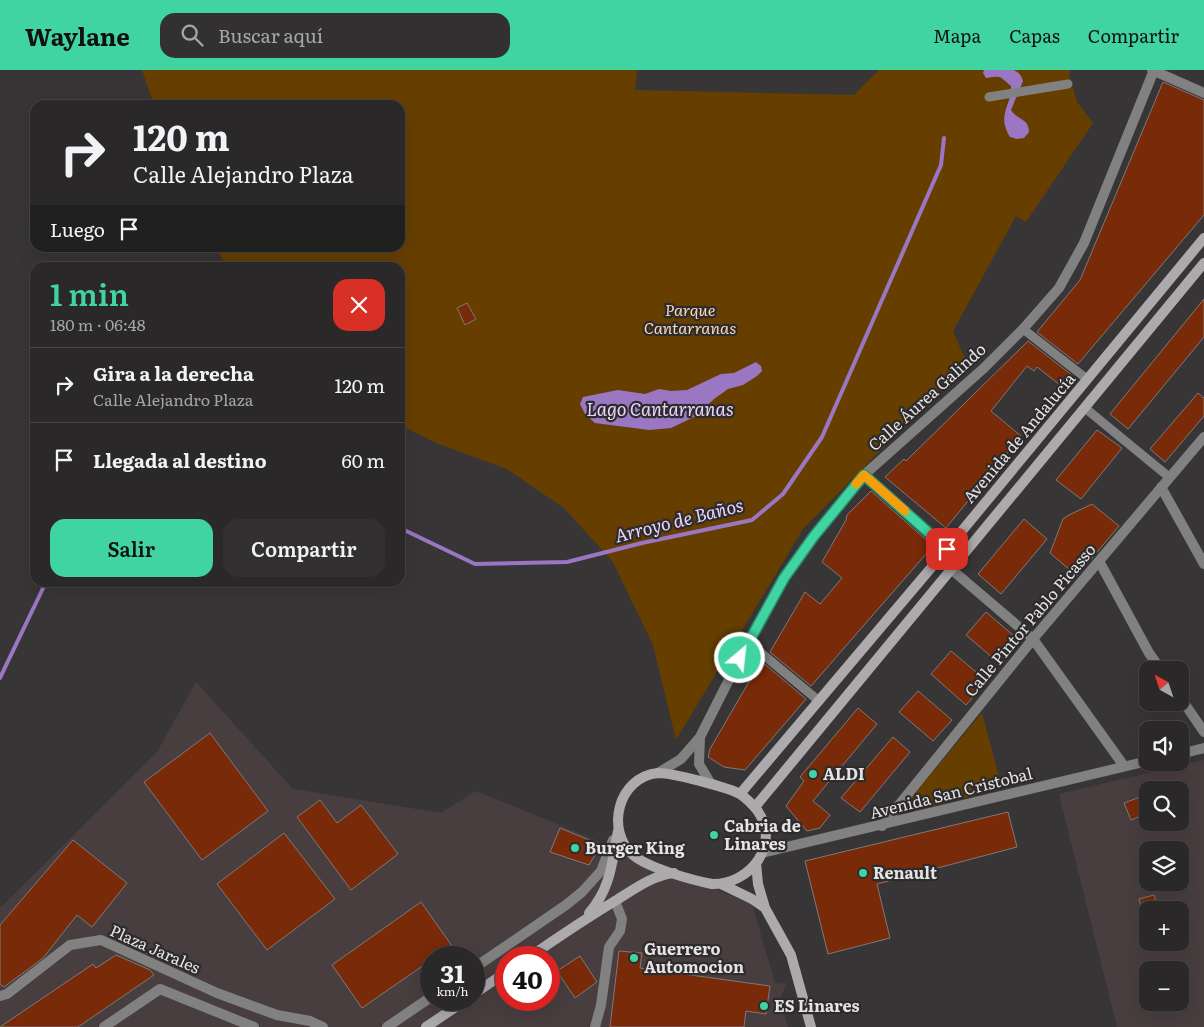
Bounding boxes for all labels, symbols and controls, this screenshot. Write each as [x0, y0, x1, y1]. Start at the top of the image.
search box [160, 13, 510, 58]
text: Waylane [25, 18, 130, 53]
icon: search [178, 21, 206, 49]
text: Buscar aquí [218, 21, 323, 49]
text: Mapa [933, 22, 981, 49]
text: Capas [1009, 22, 1060, 49]
text: Compartir [1088, 22, 1179, 49]
text: 120 m [133, 110, 230, 162]
icon: right [50, 120, 115, 185]
text: Calle Alejandro Plaza [133, 157, 354, 190]
text: Luego [50, 215, 105, 243]
icon: arrive [115, 215, 143, 243]
text: 1 min [50, 271, 129, 315]
button: close [333, 279, 385, 331]
park label: Parque Cantarranas [644, 297, 736, 339]
text: 180 m · 06:48 [50, 312, 146, 336]
street label: Calle Áurea Galindo [862, 337, 991, 456]
text: Gira a la derecha [93, 359, 254, 387]
street label: Avenida de Andalucía [956, 367, 1080, 508]
icon: right [50, 371, 78, 399]
text: 120 m [334, 371, 385, 399]
text: Calle Alejandro Plaza [93, 387, 253, 411]
water label: Lago Cantarranas [586, 395, 734, 422]
icon: arrive [50, 446, 78, 474]
text: Llegada al destino [93, 446, 267, 474]
text: 60 m [342, 446, 385, 474]
water label: Arroyo de Baños [611, 490, 746, 549]
button: Salir [50, 519, 213, 577]
button: Compartir [223, 519, 385, 577]
pin [926, 528, 968, 570]
icon: arrive [933, 535, 961, 563]
street label: Calle Pintor Pablo Picasso [958, 538, 1101, 701]
position arrow [713, 631, 765, 683]
north arrow [1139, 661, 1189, 711]
map controls [1139, 661, 1189, 1011]
button: sound [1139, 721, 1189, 771]
street label: Avenida San Cristobal [867, 760, 1035, 824]
place label: ALDI [823, 761, 865, 785]
marker: ALDI [807, 768, 819, 780]
button: search [1139, 781, 1189, 831]
place label: Cabria de Linares [724, 813, 801, 855]
marker: Cabria de Linares [708, 829, 720, 841]
place label: Burger King [585, 835, 685, 859]
button: layers [1139, 841, 1189, 891]
marker: Burger King [569, 842, 581, 854]
place label: Renault [873, 860, 937, 884]
marker: Renault [857, 867, 869, 879]
button: + [1139, 901, 1189, 951]
street label: Plaza Jarales [106, 917, 204, 979]
place label: Guerrero Automocion [644, 936, 744, 978]
speed limit sign: 40 [495, 946, 560, 1011]
marker: Guerrero Automocion [628, 952, 640, 964]
text: 31 [440, 954, 465, 991]
button: − [1139, 961, 1189, 1011]
text: km/h [437, 982, 468, 1000]
place label: ES Linares [774, 993, 859, 1017]
marker: ES Linares [758, 1000, 770, 1012]

